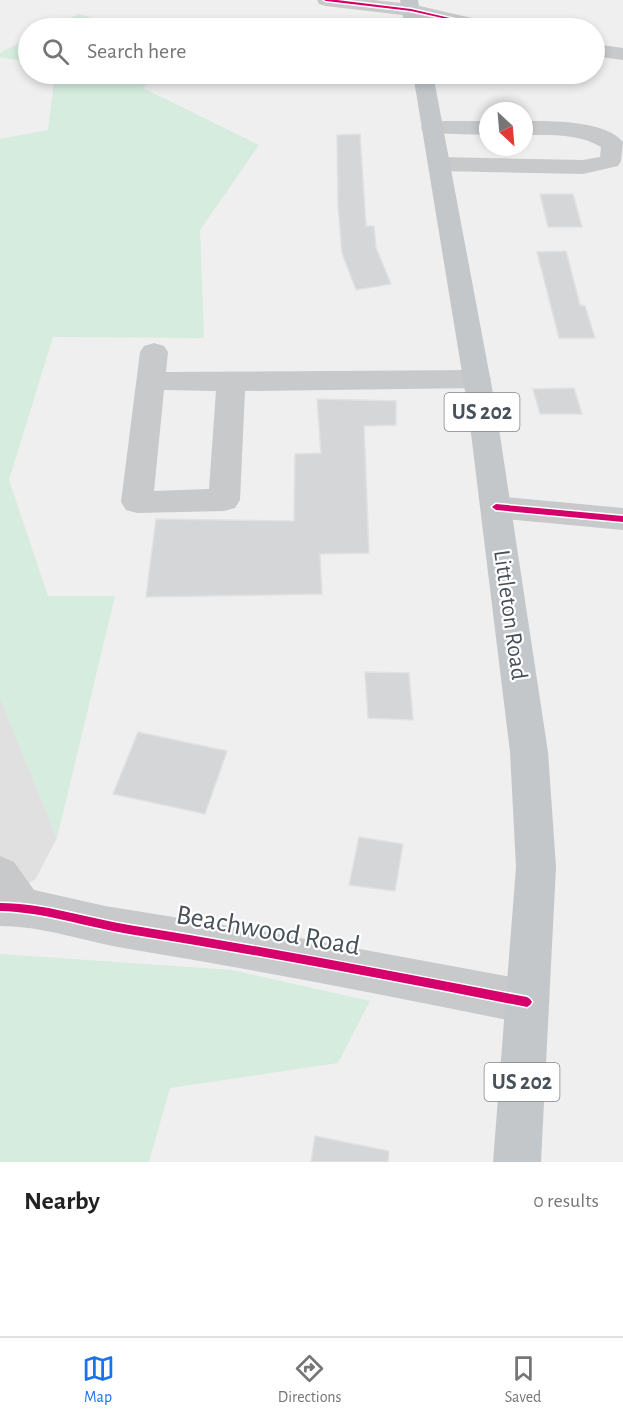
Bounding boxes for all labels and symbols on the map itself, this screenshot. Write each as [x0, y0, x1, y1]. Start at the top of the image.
north arrow [479, 102, 533, 156]
road number: US 202 [444, 393, 520, 431]
street label: Littleton Road [489, 548, 531, 682]
street label: Beachwood Road [174, 901, 362, 961]
road number: US 202 [484, 1063, 560, 1101]

